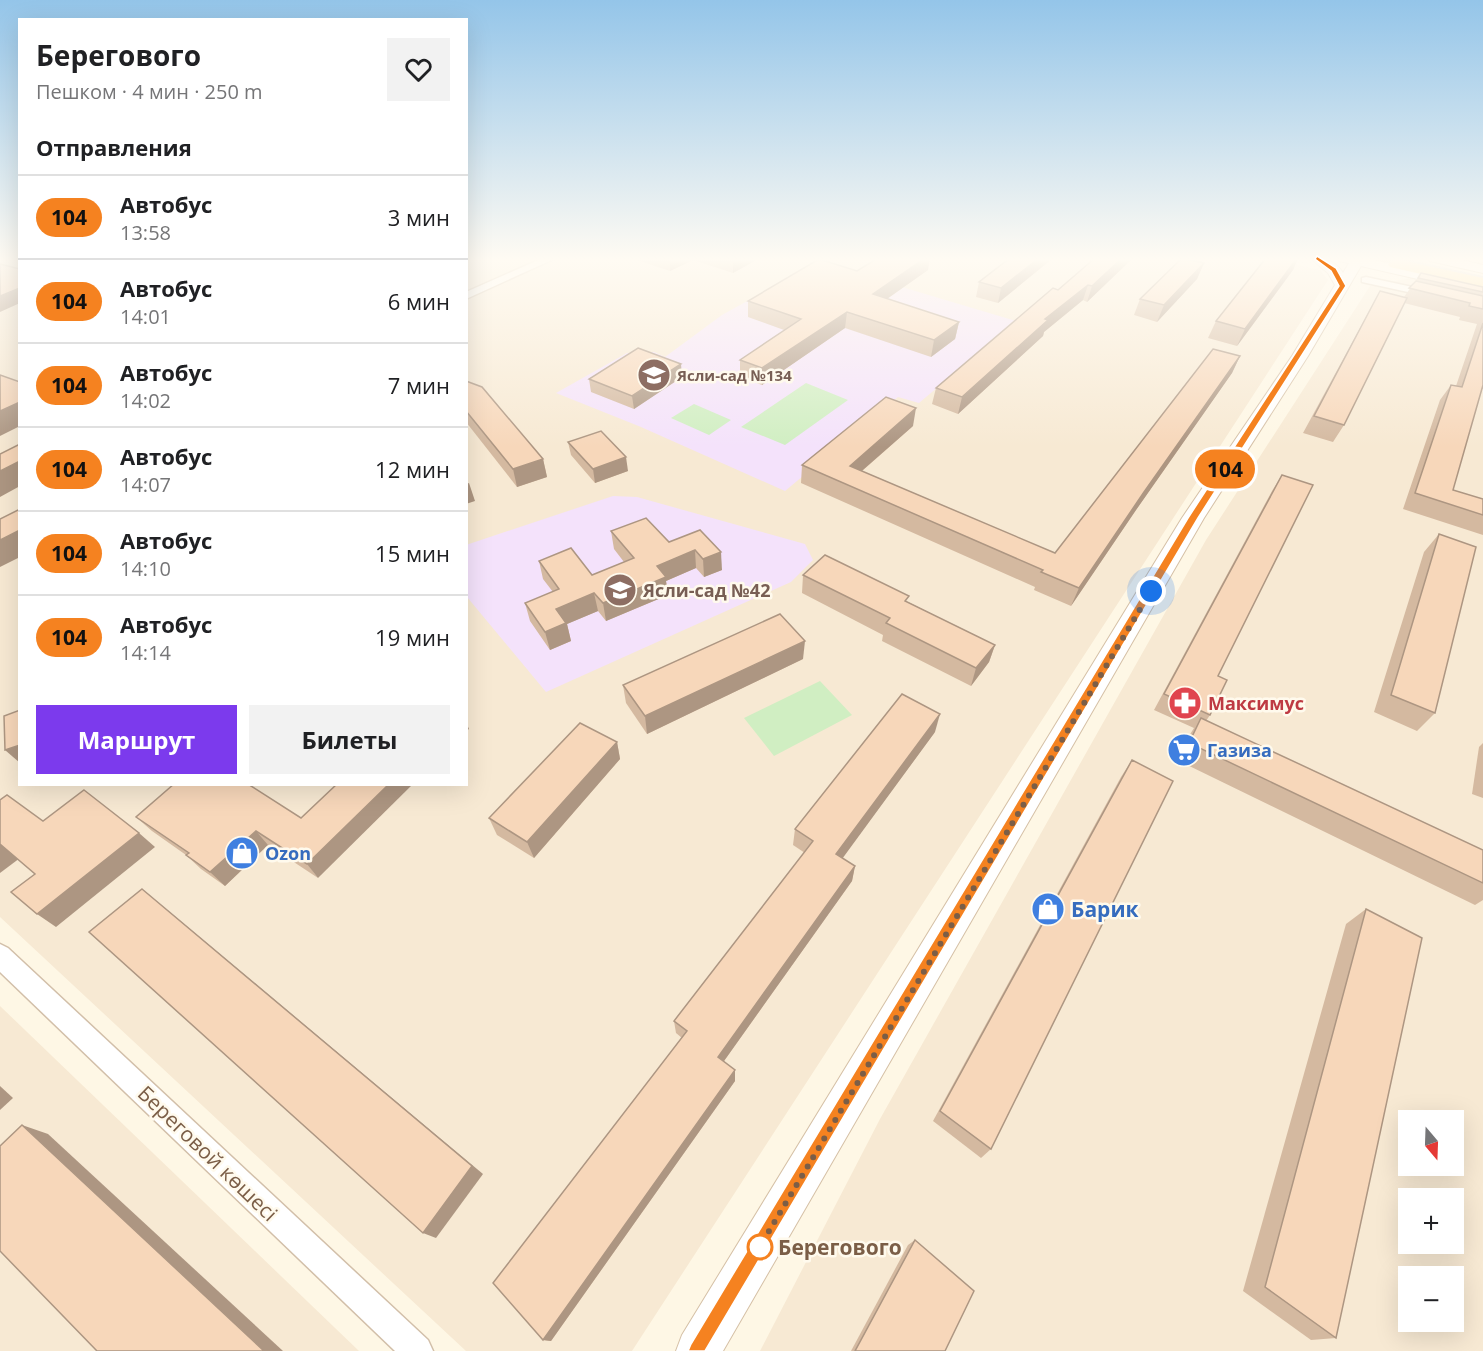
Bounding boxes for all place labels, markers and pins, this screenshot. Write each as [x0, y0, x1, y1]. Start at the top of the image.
school or university icon: Ясли-сад №134 [636, 357, 672, 393]
place label: Ясли-сад №134 [676, 365, 792, 385]
school or university icon: Ясли-сад №42 [602, 572, 638, 608]
place label: Ясли-сад №42 [642, 578, 770, 602]
pharmacy icon: Максимус [1167, 685, 1203, 721]
place label: Максимус [1208, 691, 1304, 715]
supermarket icon: Газиза [1166, 732, 1202, 768]
place label: Газиза [1207, 738, 1272, 762]
shop icon: Ozon [224, 835, 260, 871]
place label: Ozon [265, 841, 311, 865]
shop icon: Барик [1030, 891, 1066, 927]
place label: Барик [1071, 895, 1139, 923]
place label: Берегового [778, 1233, 902, 1261]
marker: Берегового [747, 1234, 773, 1260]

